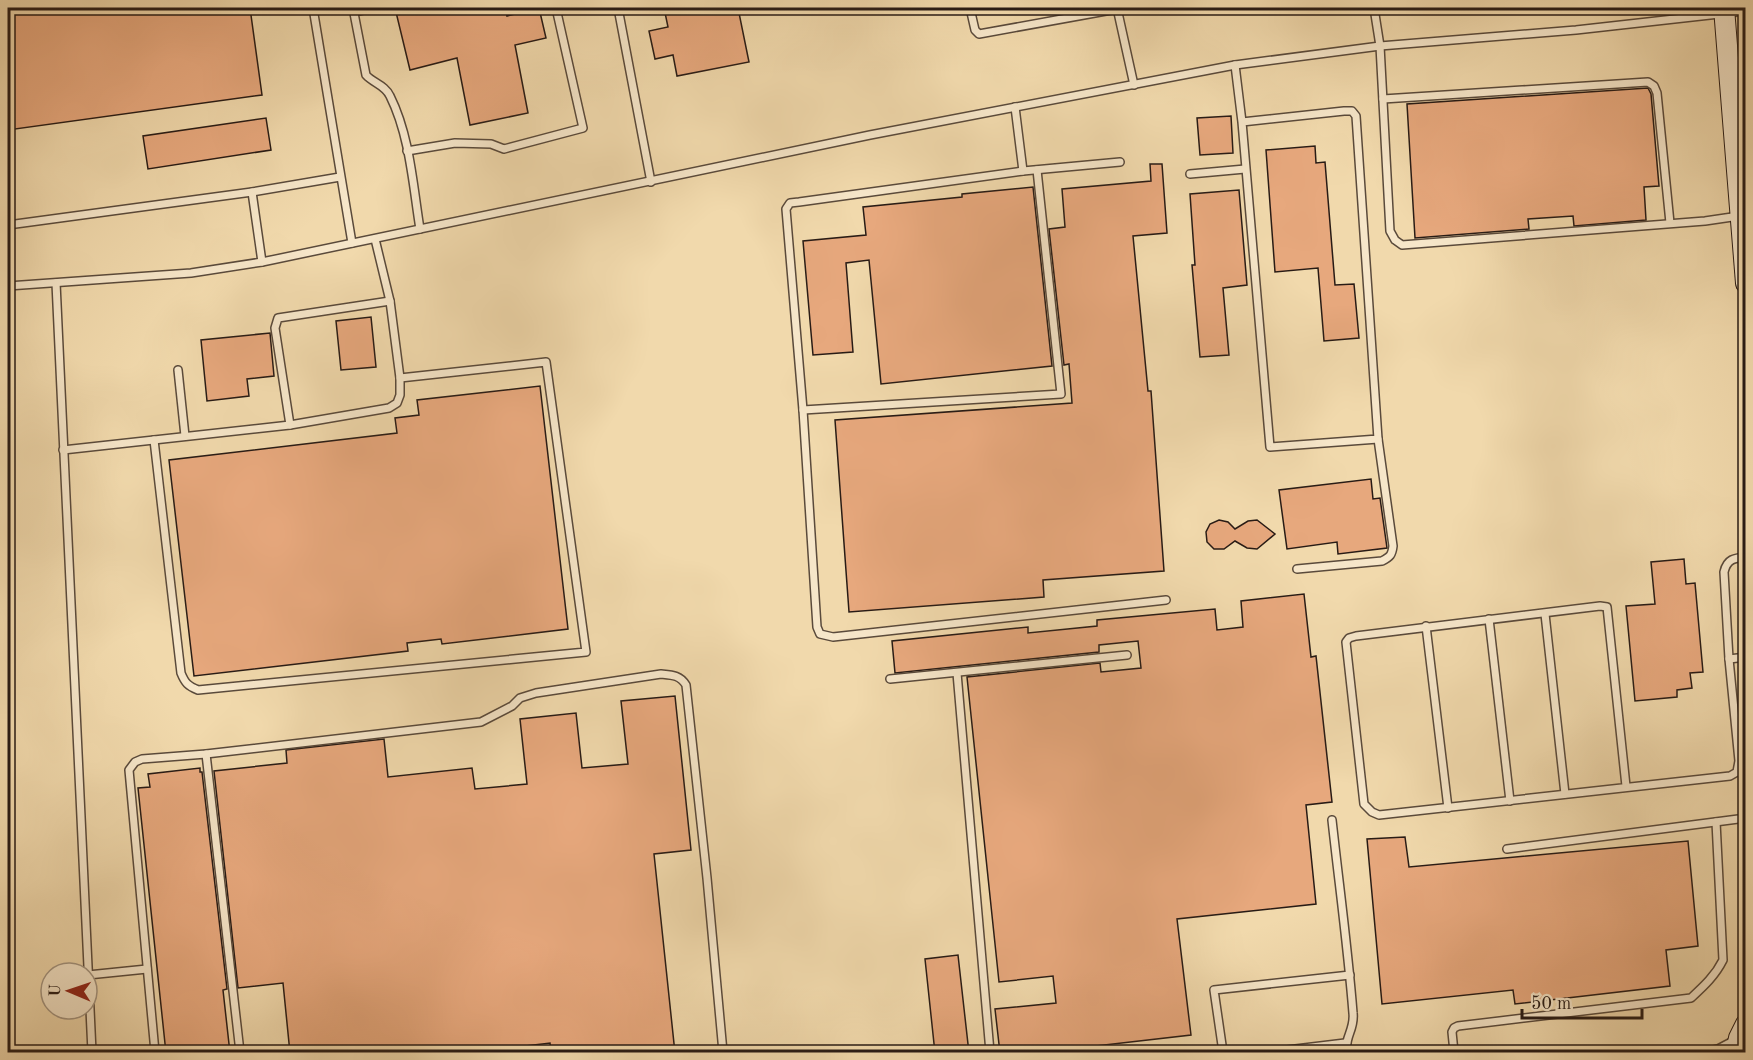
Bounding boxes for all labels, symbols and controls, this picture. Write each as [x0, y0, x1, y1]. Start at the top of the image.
north arrow [39, 961, 99, 1021]
scale bar [1522, 982, 1642, 1020]
text: U [48, 984, 64, 997]
text: 50 m [1531, 995, 1571, 1013]

